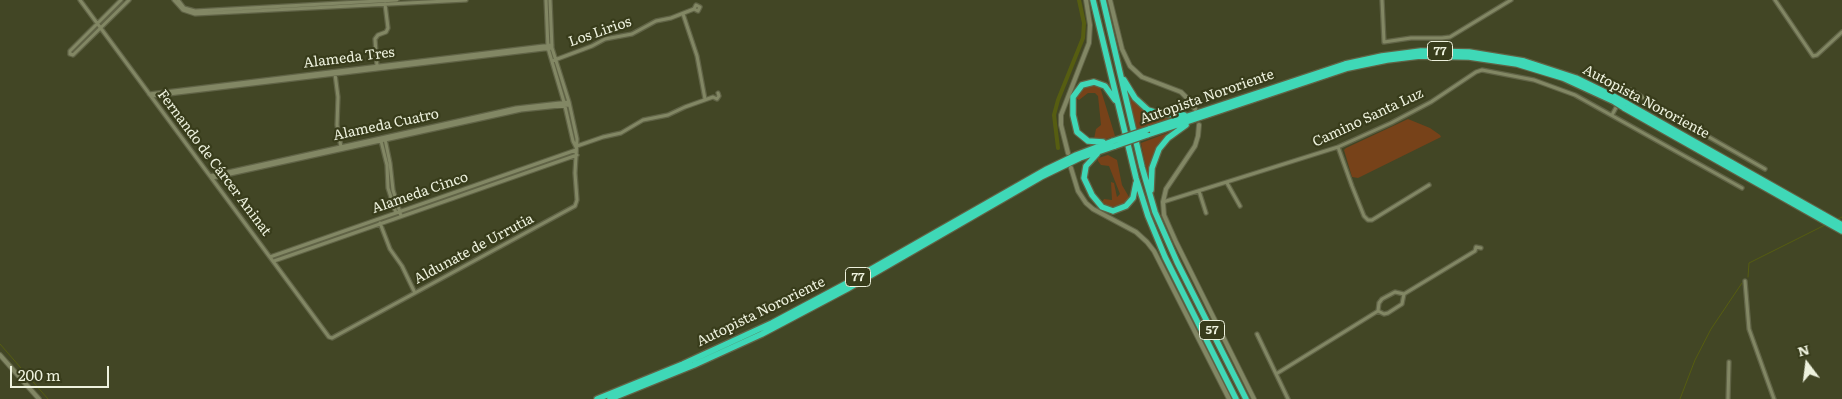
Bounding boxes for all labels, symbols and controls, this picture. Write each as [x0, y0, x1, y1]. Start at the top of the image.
street label: Los Lirios [566, 13, 634, 51]
road number: 77 [1428, 41, 1452, 60]
street label: Alameda Tres [302, 44, 396, 72]
street label: Autopista Nororiente [1580, 62, 1712, 142]
street label: Autopista Nororiente [1138, 66, 1276, 128]
street label: Camino Santa Luz [1310, 85, 1426, 151]
street label: Fernando de Cárcer Aninat [154, 87, 274, 239]
street label: Alameda Cuatro [332, 106, 440, 144]
street label: Alameda Cinco [370, 169, 470, 217]
street label: Aldunate de Urrutia [411, 210, 537, 288]
road number: 77 [846, 268, 870, 286]
street label: Autopista Nororiente [694, 274, 828, 350]
road number: 57 [1200, 320, 1224, 340]
text: N [1795, 338, 1811, 361]
north arrow [1782, 339, 1832, 389]
scale bar [12, 356, 111, 388]
text: 200 m [18, 363, 61, 386]

